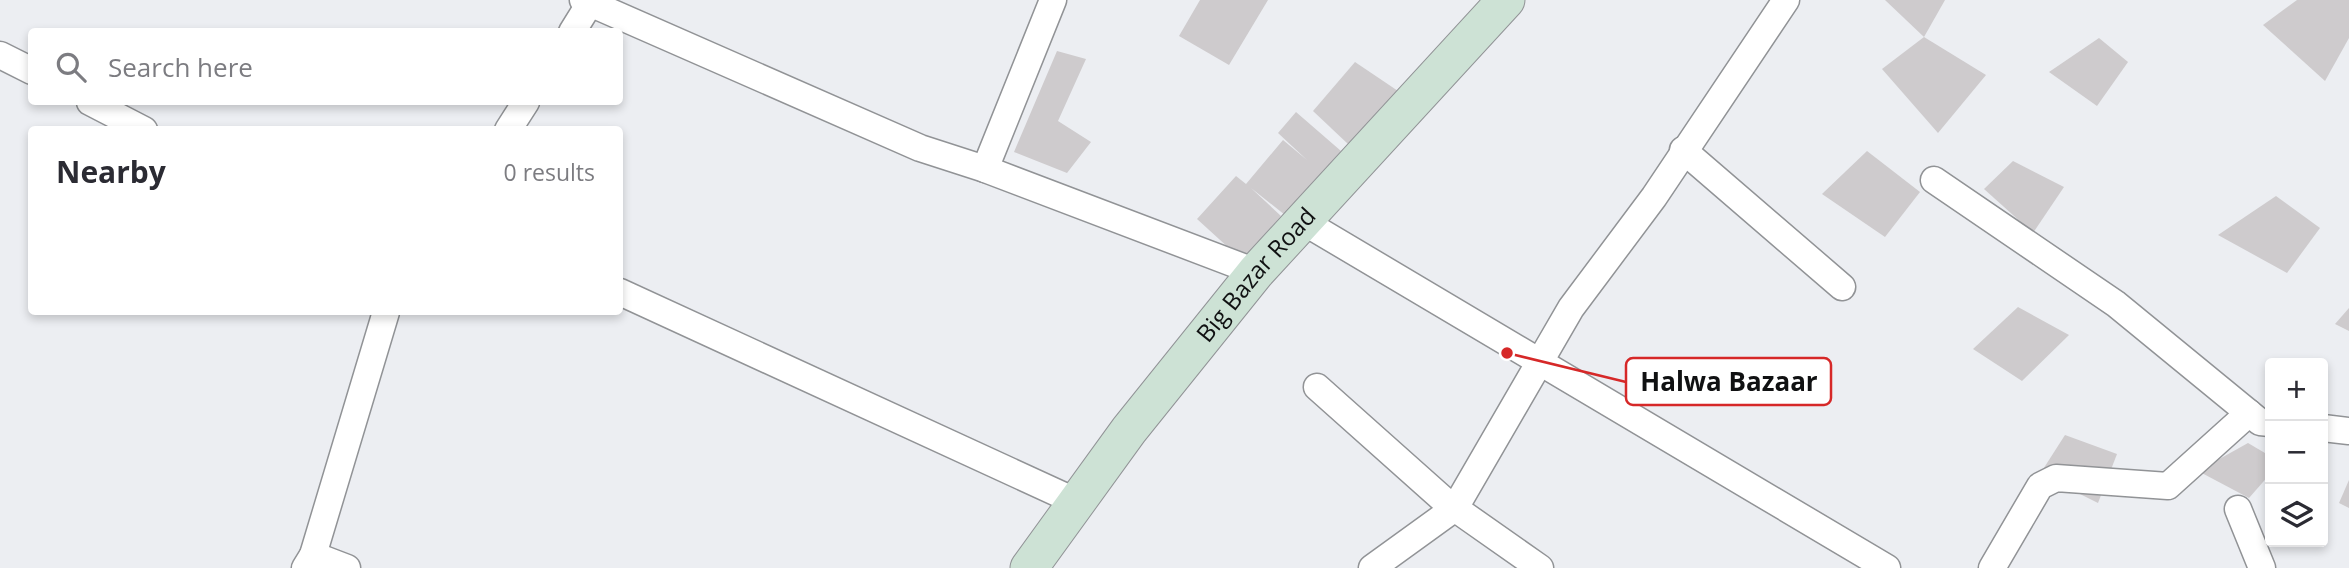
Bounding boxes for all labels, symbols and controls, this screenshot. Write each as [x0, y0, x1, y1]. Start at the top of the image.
search box [28, 28, 623, 105]
icon: search [52, 48, 90, 86]
text: Search here [108, 49, 253, 85]
text: Nearby [56, 151, 166, 192]
text: 0 results [504, 156, 595, 188]
street label: Big Bazar Road [1188, 200, 1322, 348]
callout: Halwa Bazaar [1626, 358, 1831, 405]
map controls [2265, 358, 2328, 547]
button: + [2265, 358, 2328, 421]
text: Halwa Bazaar [1640, 363, 1818, 399]
button: − [2265, 421, 2328, 484]
button: layers [2265, 484, 2328, 547]

